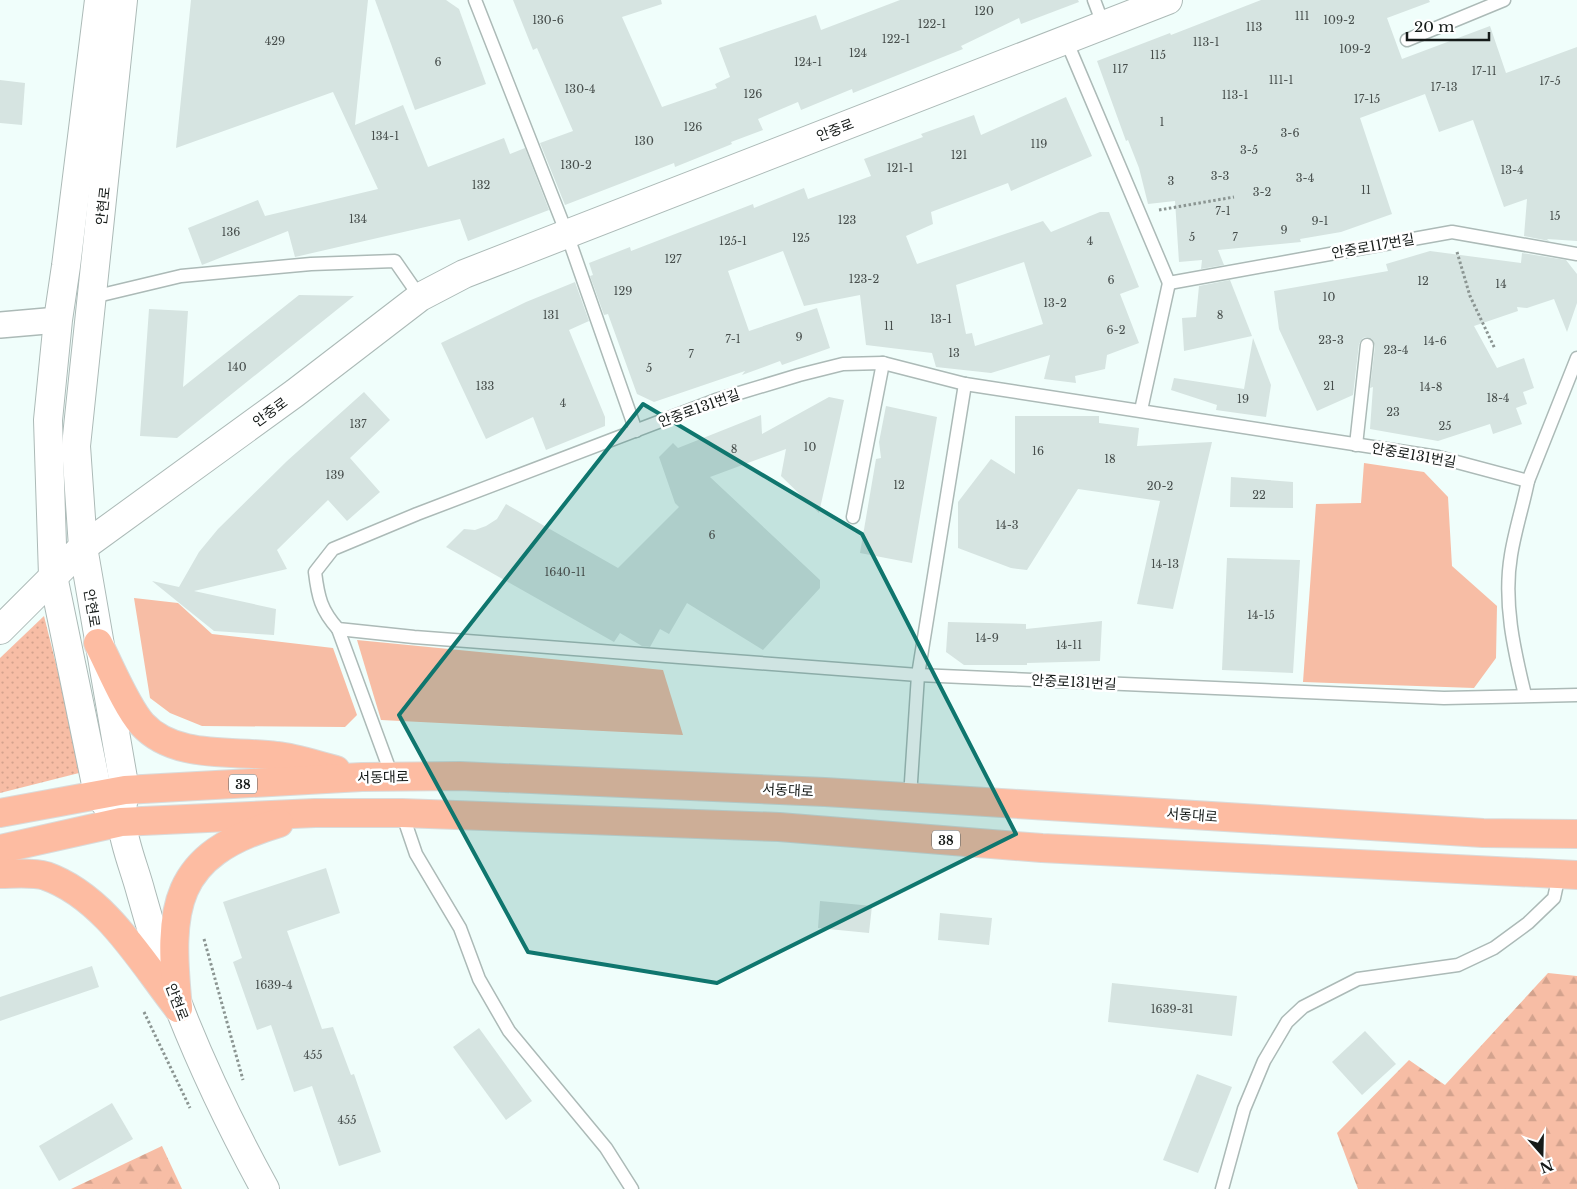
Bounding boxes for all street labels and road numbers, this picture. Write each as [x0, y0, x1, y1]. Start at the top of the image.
street label: 안중로 [814, 115, 856, 145]
street label: 안현로 [92, 186, 114, 226]
street label: 안중로117번길 [1330, 230, 1416, 262]
street label: 안중로131번길 [656, 385, 742, 431]
street label: 안중로 [249, 393, 291, 431]
street label: 안중로131번길 [1370, 439, 1458, 471]
street label: 안현로 [80, 588, 104, 629]
street label: 안중로131번길 [1031, 671, 1117, 693]
street label: 서동대로 [357, 768, 409, 786]
road number: 38 [229, 774, 257, 794]
street label: 서동대로 [762, 780, 814, 800]
street label: 서동대로 [1166, 804, 1218, 826]
road number: 38 [932, 830, 960, 850]
street label: 안현로 [162, 981, 192, 1023]

